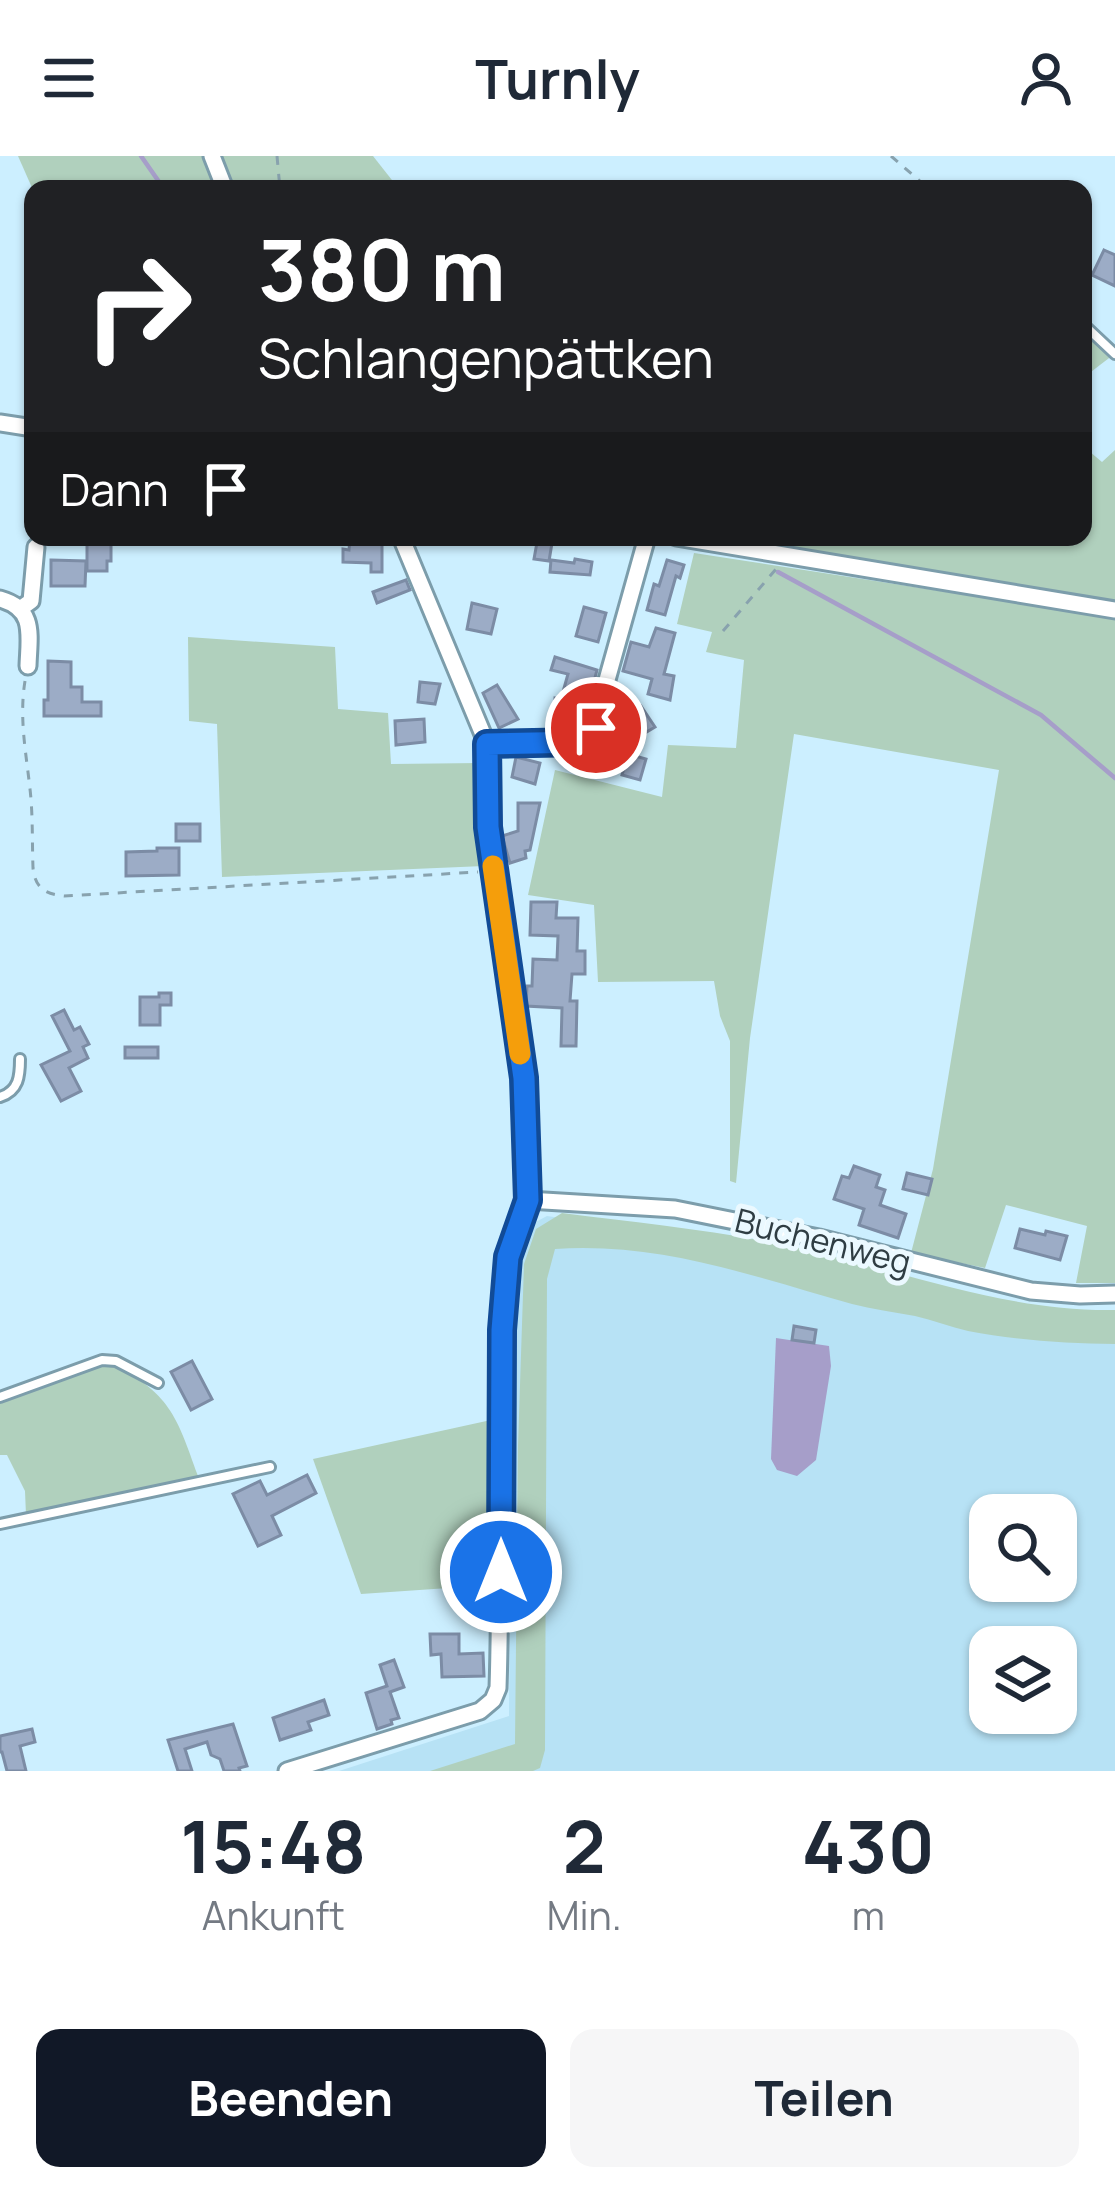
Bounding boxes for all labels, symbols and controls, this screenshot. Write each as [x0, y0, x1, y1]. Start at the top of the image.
text: Turnly [475, 41, 640, 115]
icon: menu [36, 45, 102, 111]
icon: person [1013, 45, 1079, 111]
text: 380 m [258, 211, 506, 326]
icon: right [60, 228, 216, 384]
text: Schlangenpättken [258, 320, 714, 394]
icon: arrive [193, 456, 259, 522]
text: Dann [60, 458, 169, 520]
pin [545, 677, 647, 779]
icon: arrive [563, 695, 629, 761]
street label: Buchenweg [731, 1197, 916, 1284]
map controls [969, 1494, 1077, 1734]
button: search [969, 1494, 1077, 1602]
position arrow [438, 1509, 564, 1635]
button: layers [969, 1626, 1077, 1734]
text: 15:48 [180, 1796, 366, 1895]
text: 2 [563, 1796, 606, 1895]
text: 430 [802, 1796, 935, 1895]
text: Ankunft [202, 1888, 345, 1942]
text: Min. [547, 1888, 622, 1942]
text: m [852, 1888, 885, 1942]
button: Beenden [36, 2029, 546, 2167]
button: Teilen [570, 2029, 1079, 2167]

